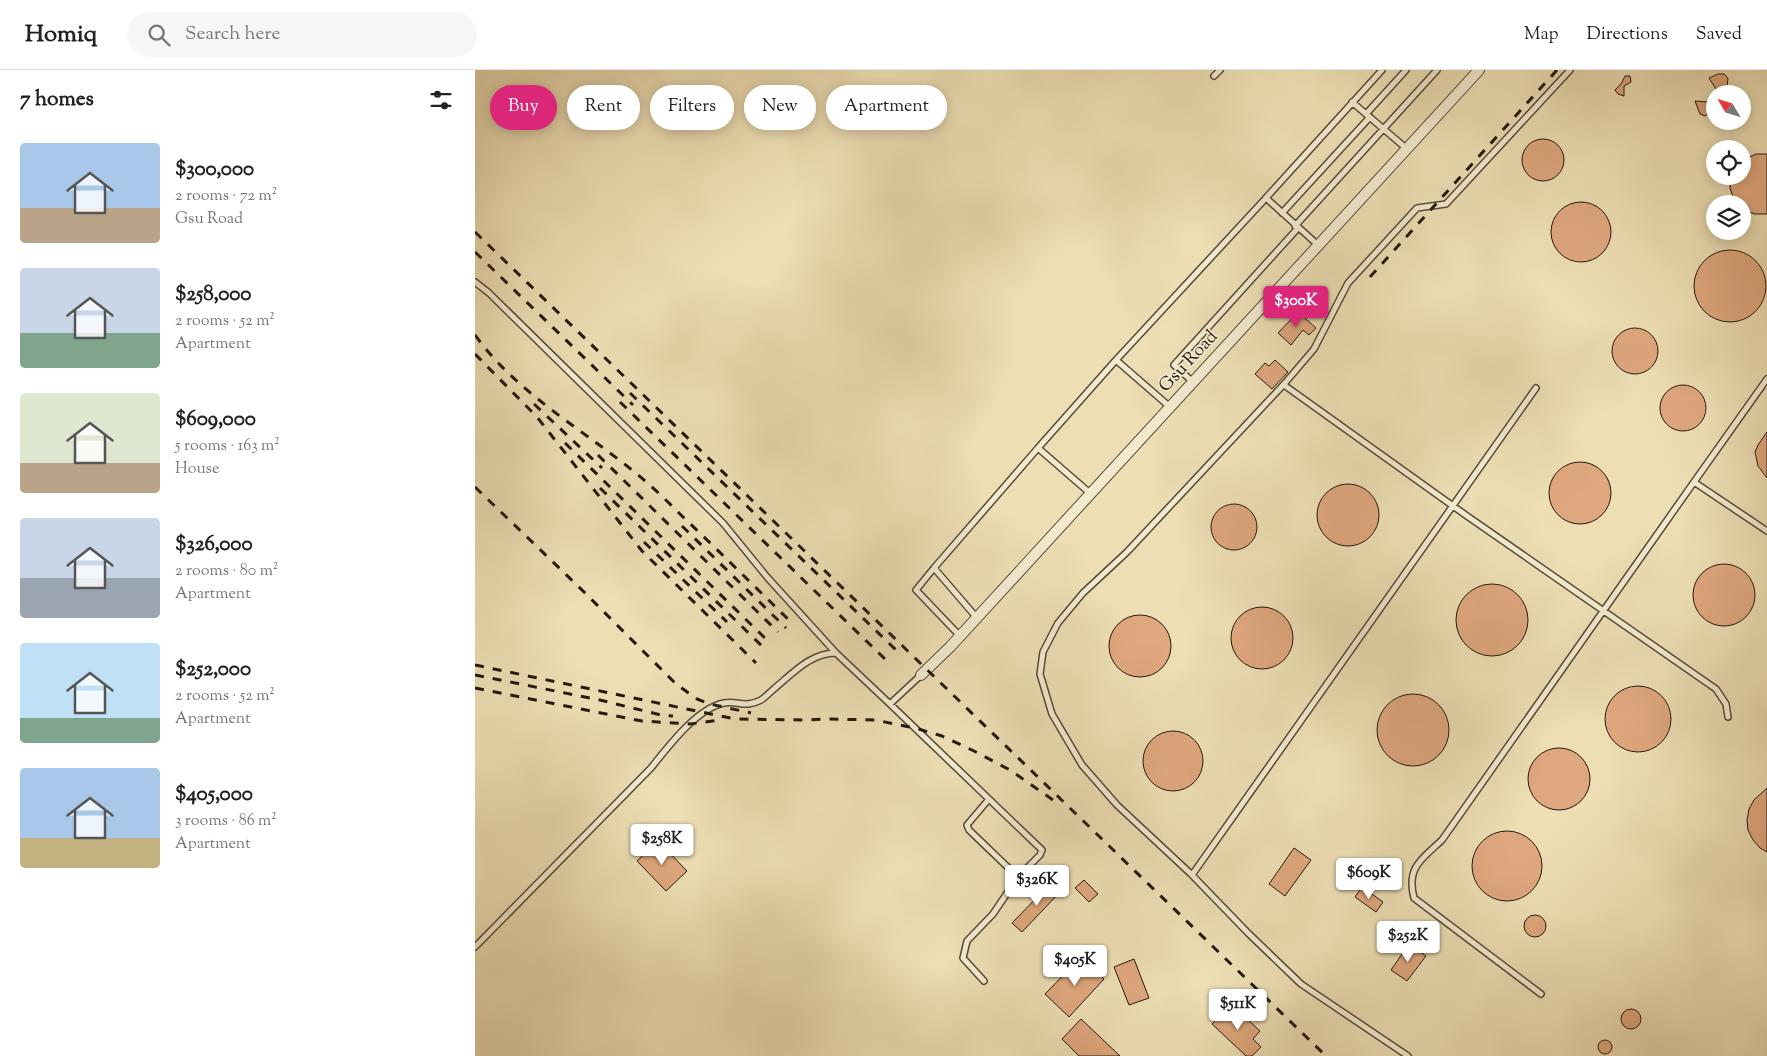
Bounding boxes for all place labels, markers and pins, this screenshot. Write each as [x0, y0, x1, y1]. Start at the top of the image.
pin: $300K [1261, 286, 1331, 328]
pin: $258K [627, 824, 697, 866]
pin: $609K [1334, 858, 1404, 900]
pin: $326K [1002, 864, 1072, 907]
pin: $252K [1373, 920, 1443, 963]
pin: $405K [1040, 944, 1110, 987]
pin: $511K [1203, 988, 1273, 1031]

